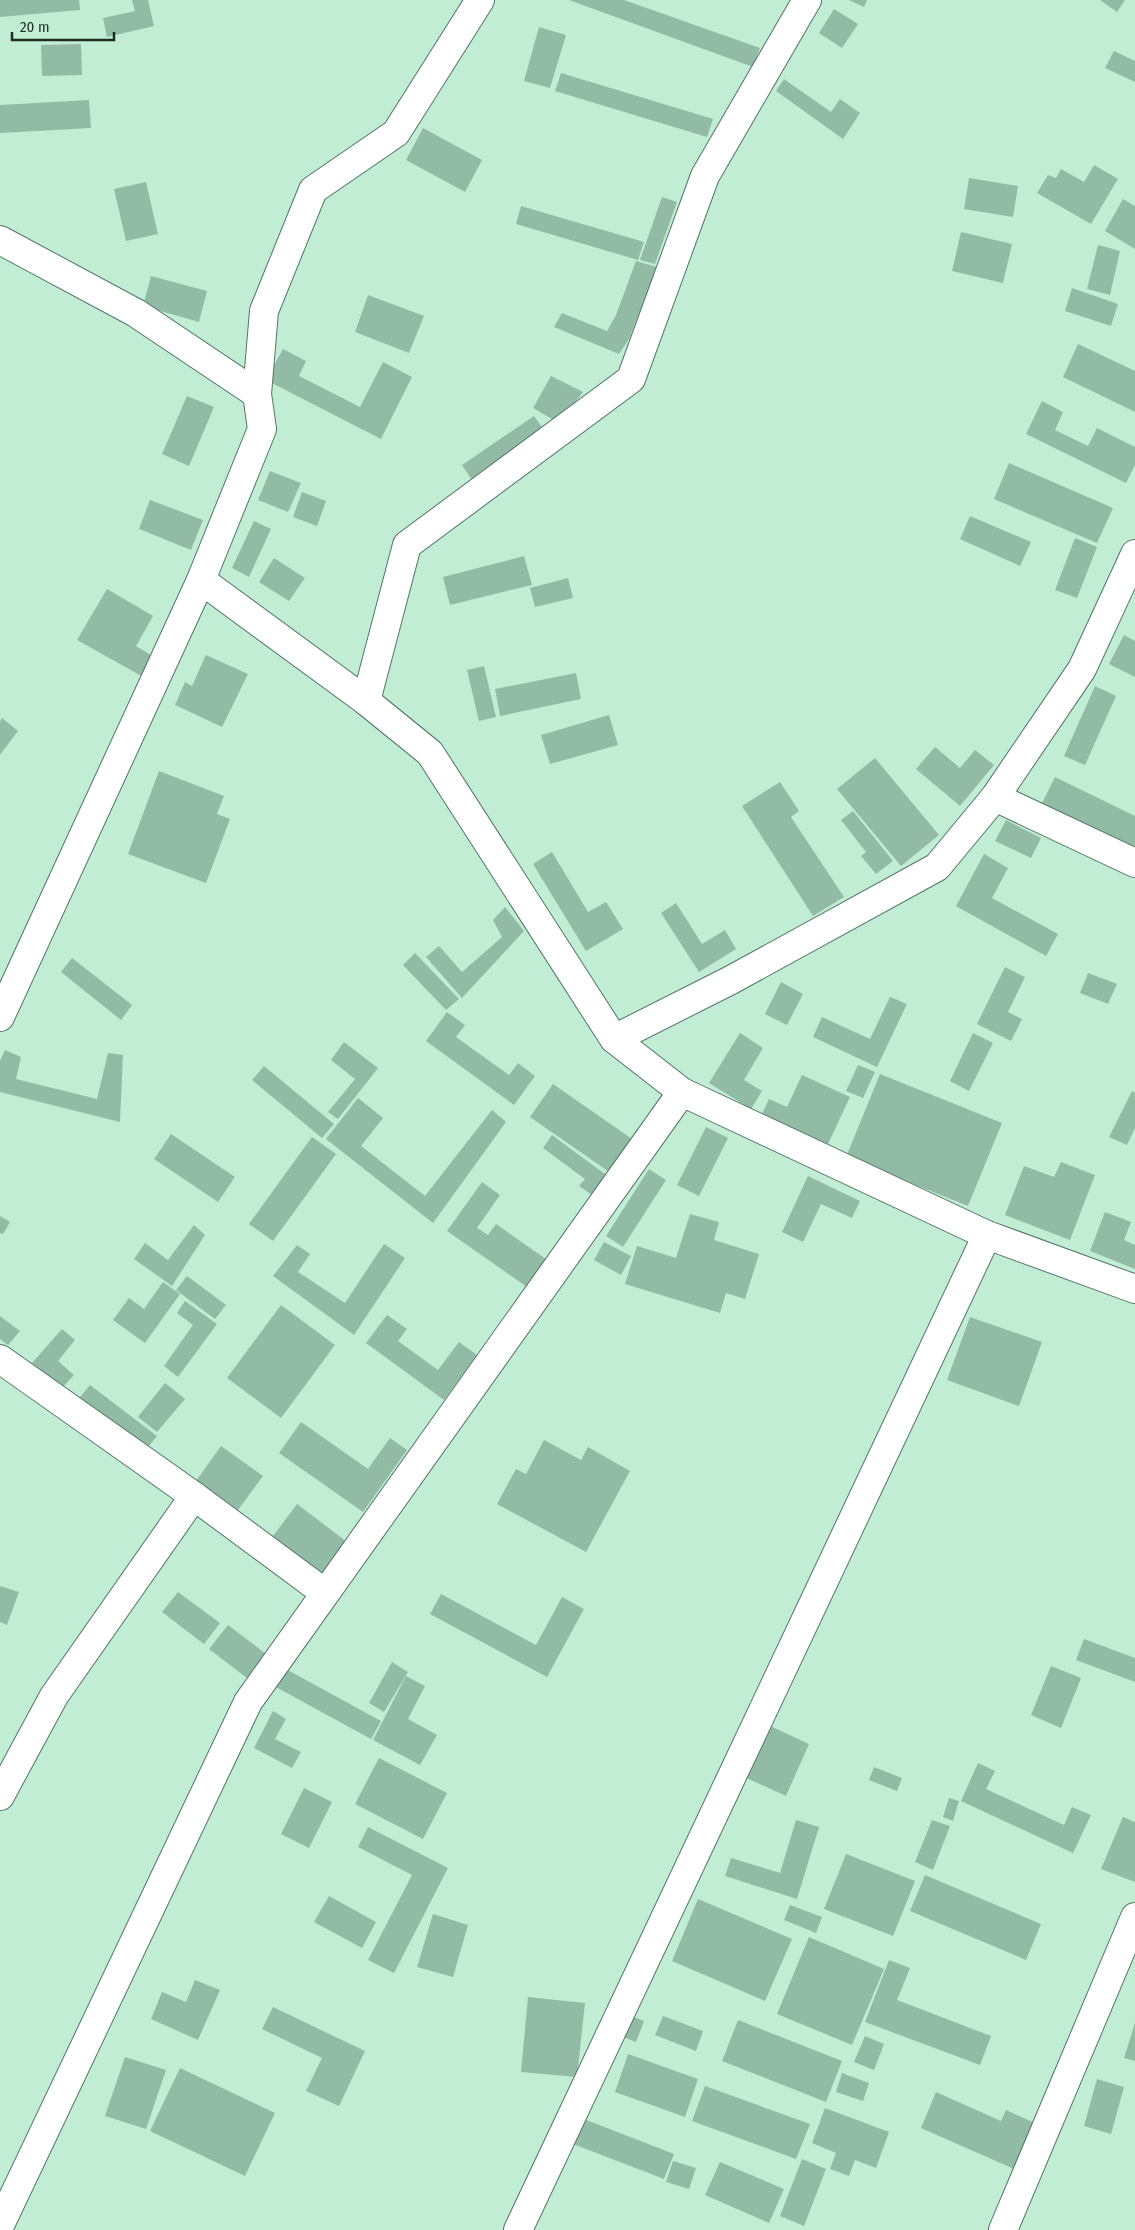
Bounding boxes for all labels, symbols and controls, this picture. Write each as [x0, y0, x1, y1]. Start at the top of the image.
scale bar [12, 10, 115, 42]
text: 20 m [20, 18, 50, 36]

